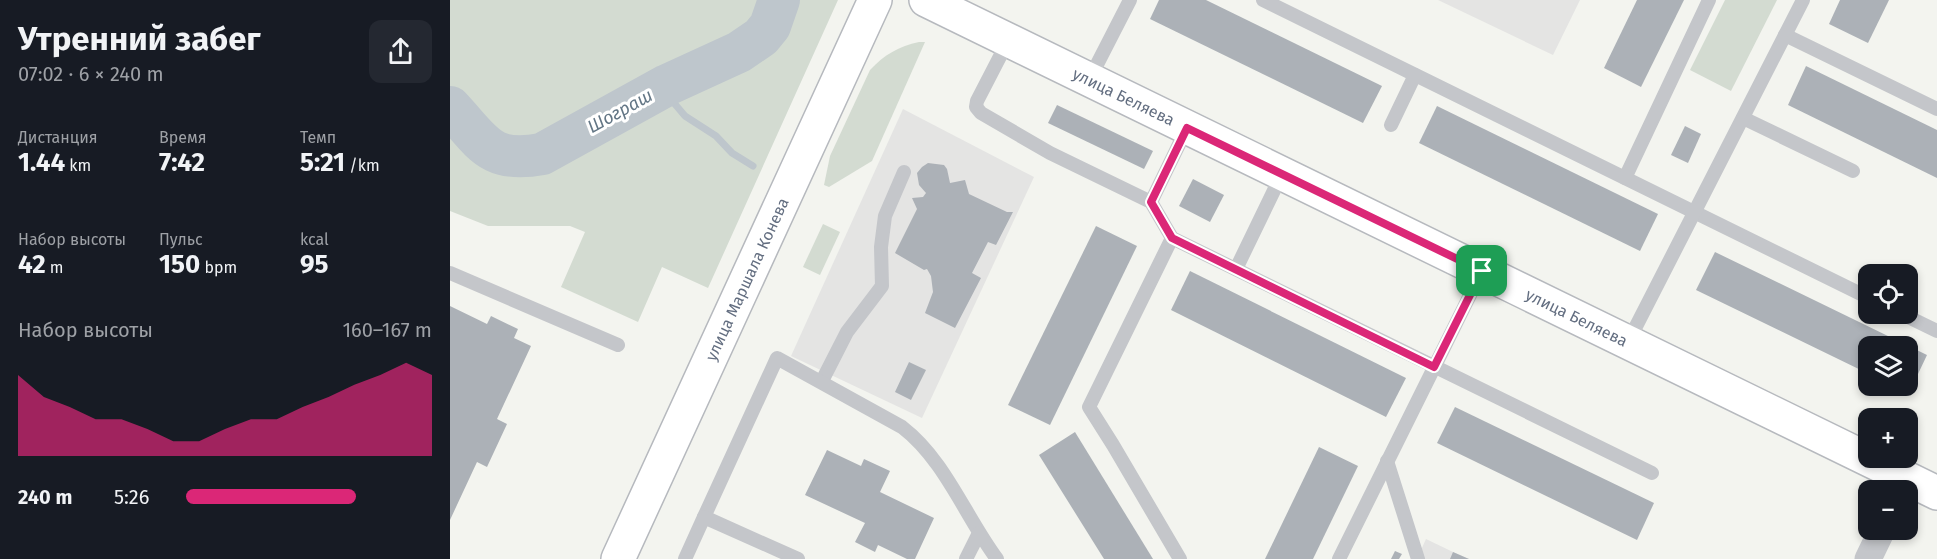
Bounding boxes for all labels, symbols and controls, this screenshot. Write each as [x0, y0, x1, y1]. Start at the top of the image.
text: Утренний забег [18, 19, 261, 59]
button: share [369, 20, 432, 83]
text: 07:02 · 6 × 240 m [18, 62, 164, 86]
street label: улица Беляева [1070, 64, 1178, 129]
water label: Шограш [584, 84, 656, 138]
text: Дистанция [18, 128, 98, 147]
text: Время [159, 128, 207, 147]
text: Темп [300, 128, 336, 147]
text: 1.44 [18, 147, 65, 178]
text: 7:42 [159, 147, 205, 178]
text: 5:21 [300, 147, 345, 178]
text: km [65, 156, 91, 175]
text: /km [345, 156, 380, 175]
street label: улица Маршала Конева [701, 195, 792, 364]
text: Набор высоты [18, 230, 126, 249]
text: Пульс [159, 230, 203, 249]
text: kcal [300, 230, 329, 249]
pin [1456, 245, 1507, 296]
text: 42 [18, 249, 46, 280]
text: 150 [159, 249, 200, 280]
text: 95 [300, 249, 329, 280]
icon: arrive [1465, 254, 1498, 287]
text: m [46, 258, 64, 277]
text: bpm [200, 258, 237, 277]
map controls [1858, 264, 1918, 540]
button: locate [1858, 264, 1918, 324]
street label: улица Беляева [1523, 284, 1631, 350]
text: Набор высоты [18, 318, 153, 342]
text: 160–167 m [342, 318, 432, 342]
button: layers [1858, 336, 1918, 396]
button: + [1858, 408, 1918, 468]
button: − [1858, 480, 1918, 540]
text: 240 m [18, 485, 72, 509]
text: 5:26 [114, 485, 149, 509]

